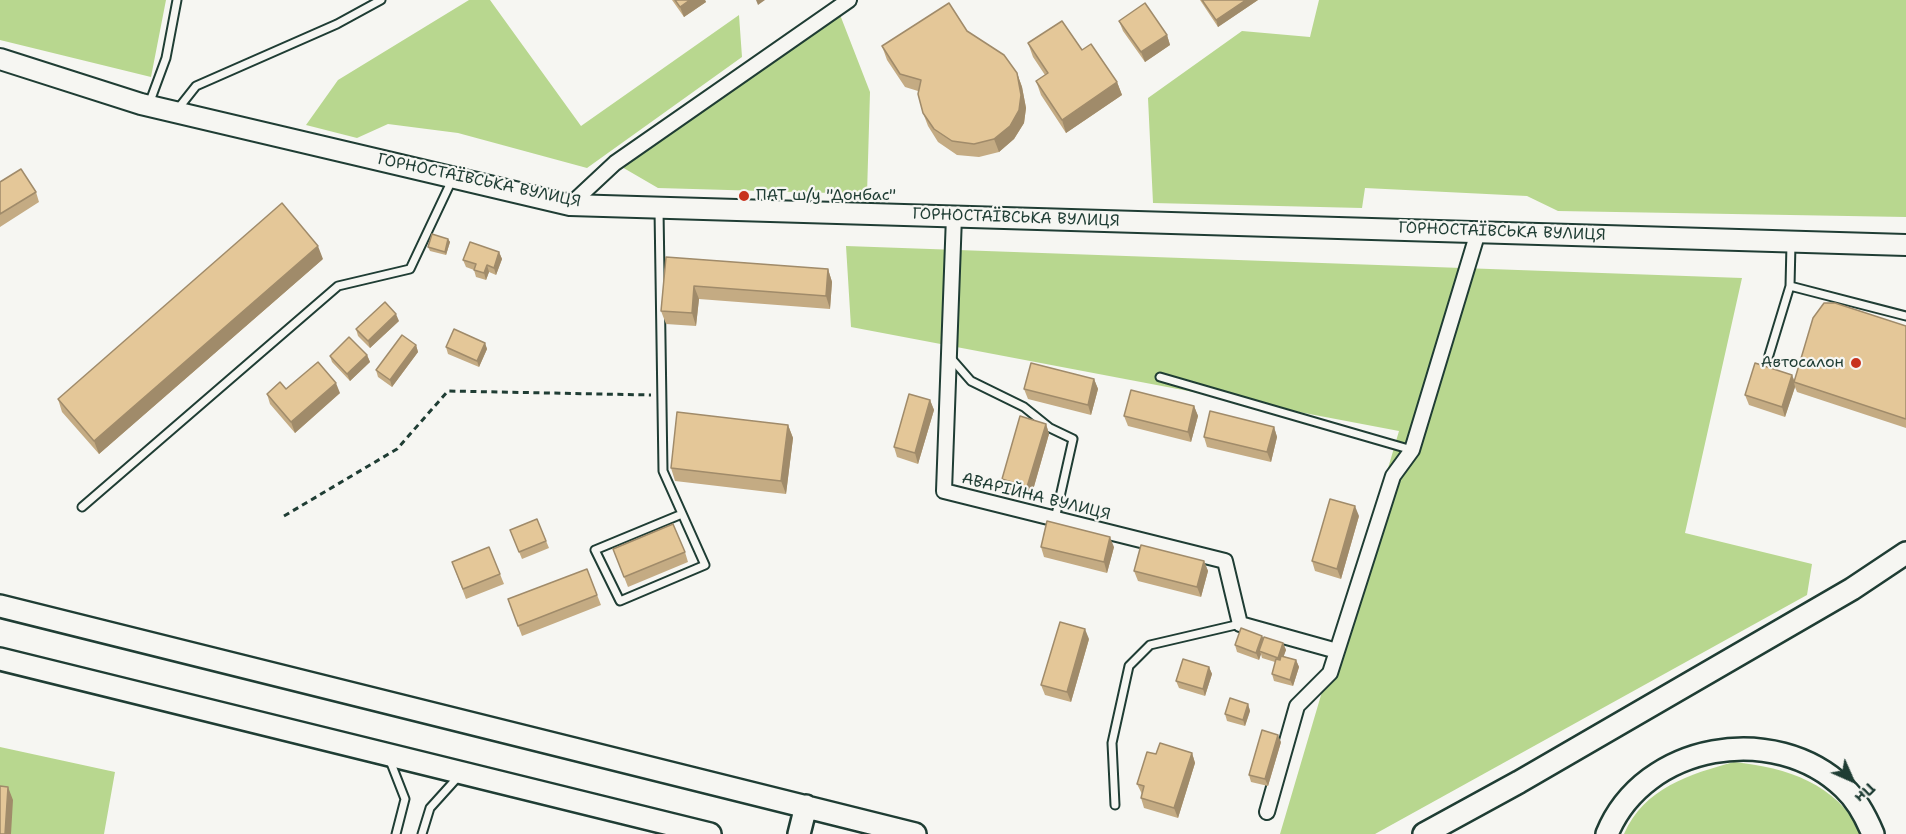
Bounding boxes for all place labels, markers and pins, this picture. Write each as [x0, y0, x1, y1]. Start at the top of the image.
place label: ПАТ ш/у "Донбас" [756, 186, 896, 206]
marker: ПАТ ш/у "Донбас" [737, 189, 751, 203]
place label: Автосалон [1761, 353, 1844, 373]
marker: Автосалон [1849, 356, 1863, 370]

